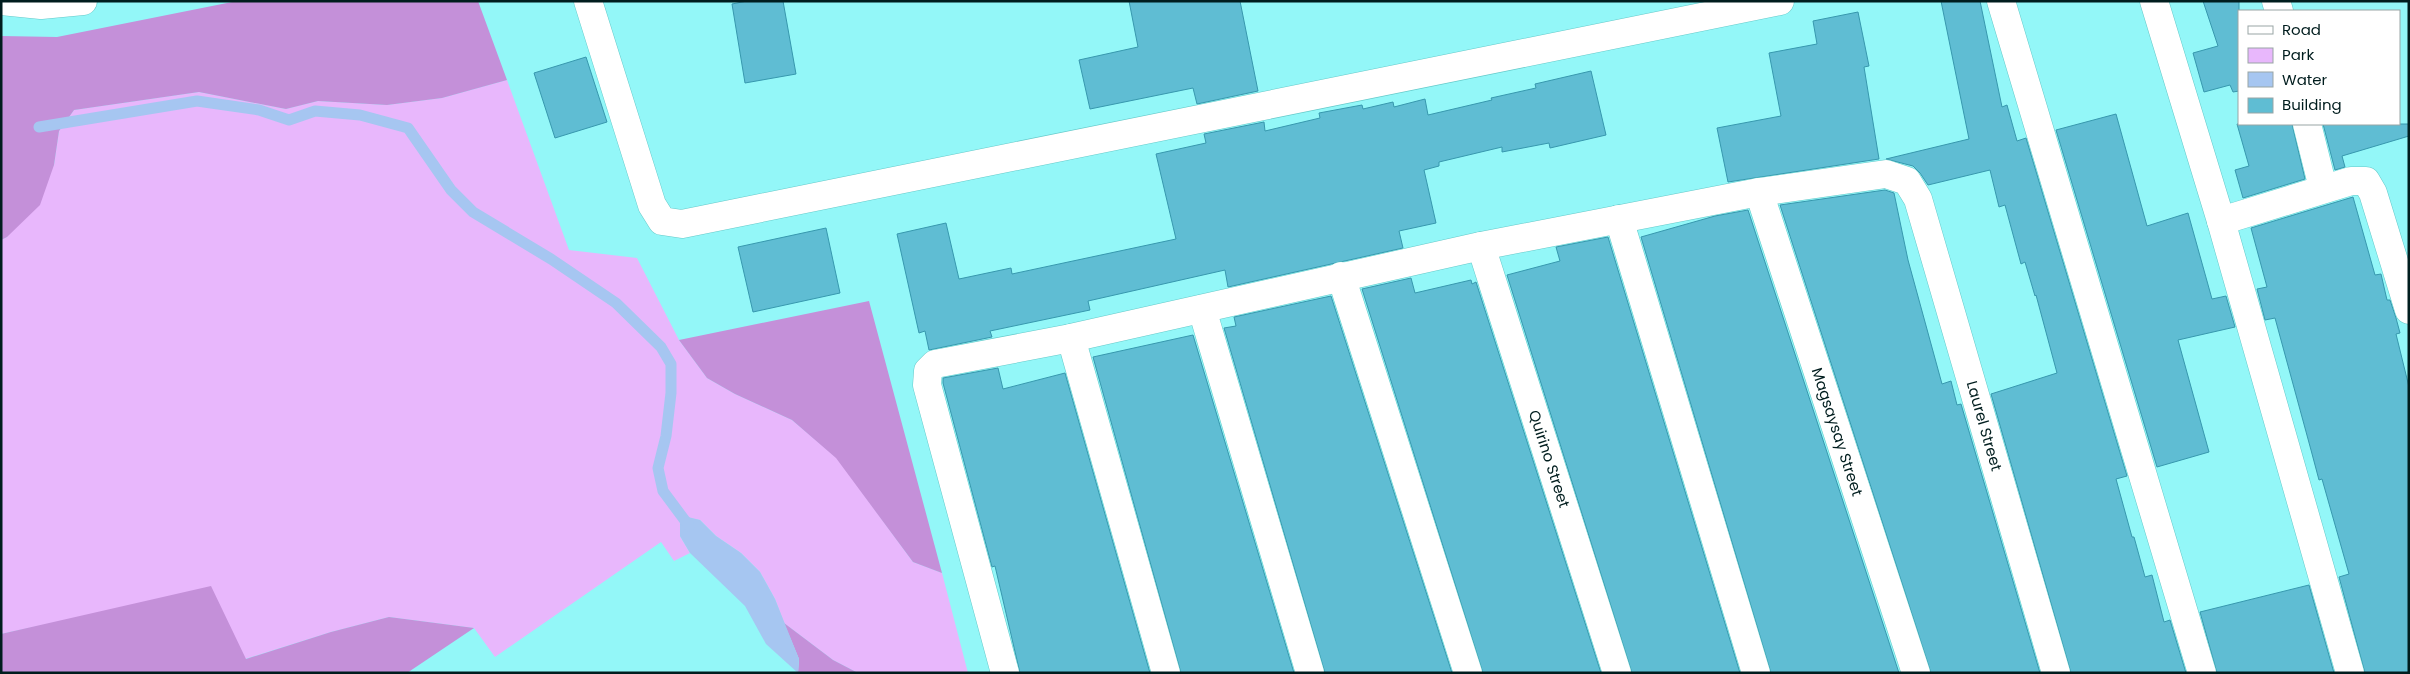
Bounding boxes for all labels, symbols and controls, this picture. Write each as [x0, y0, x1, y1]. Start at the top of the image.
legend [2238, 10, 2400, 125]
text: Road [2282, 19, 2321, 40]
text: Park [2282, 44, 2314, 65]
text: Water [2282, 69, 2328, 90]
text: Building [2282, 94, 2342, 115]
street label: Magsaysay Street [1807, 365, 1868, 499]
street label: Laurel Street [1962, 378, 2007, 473]
street label: Quirino Street [1524, 407, 1575, 510]

